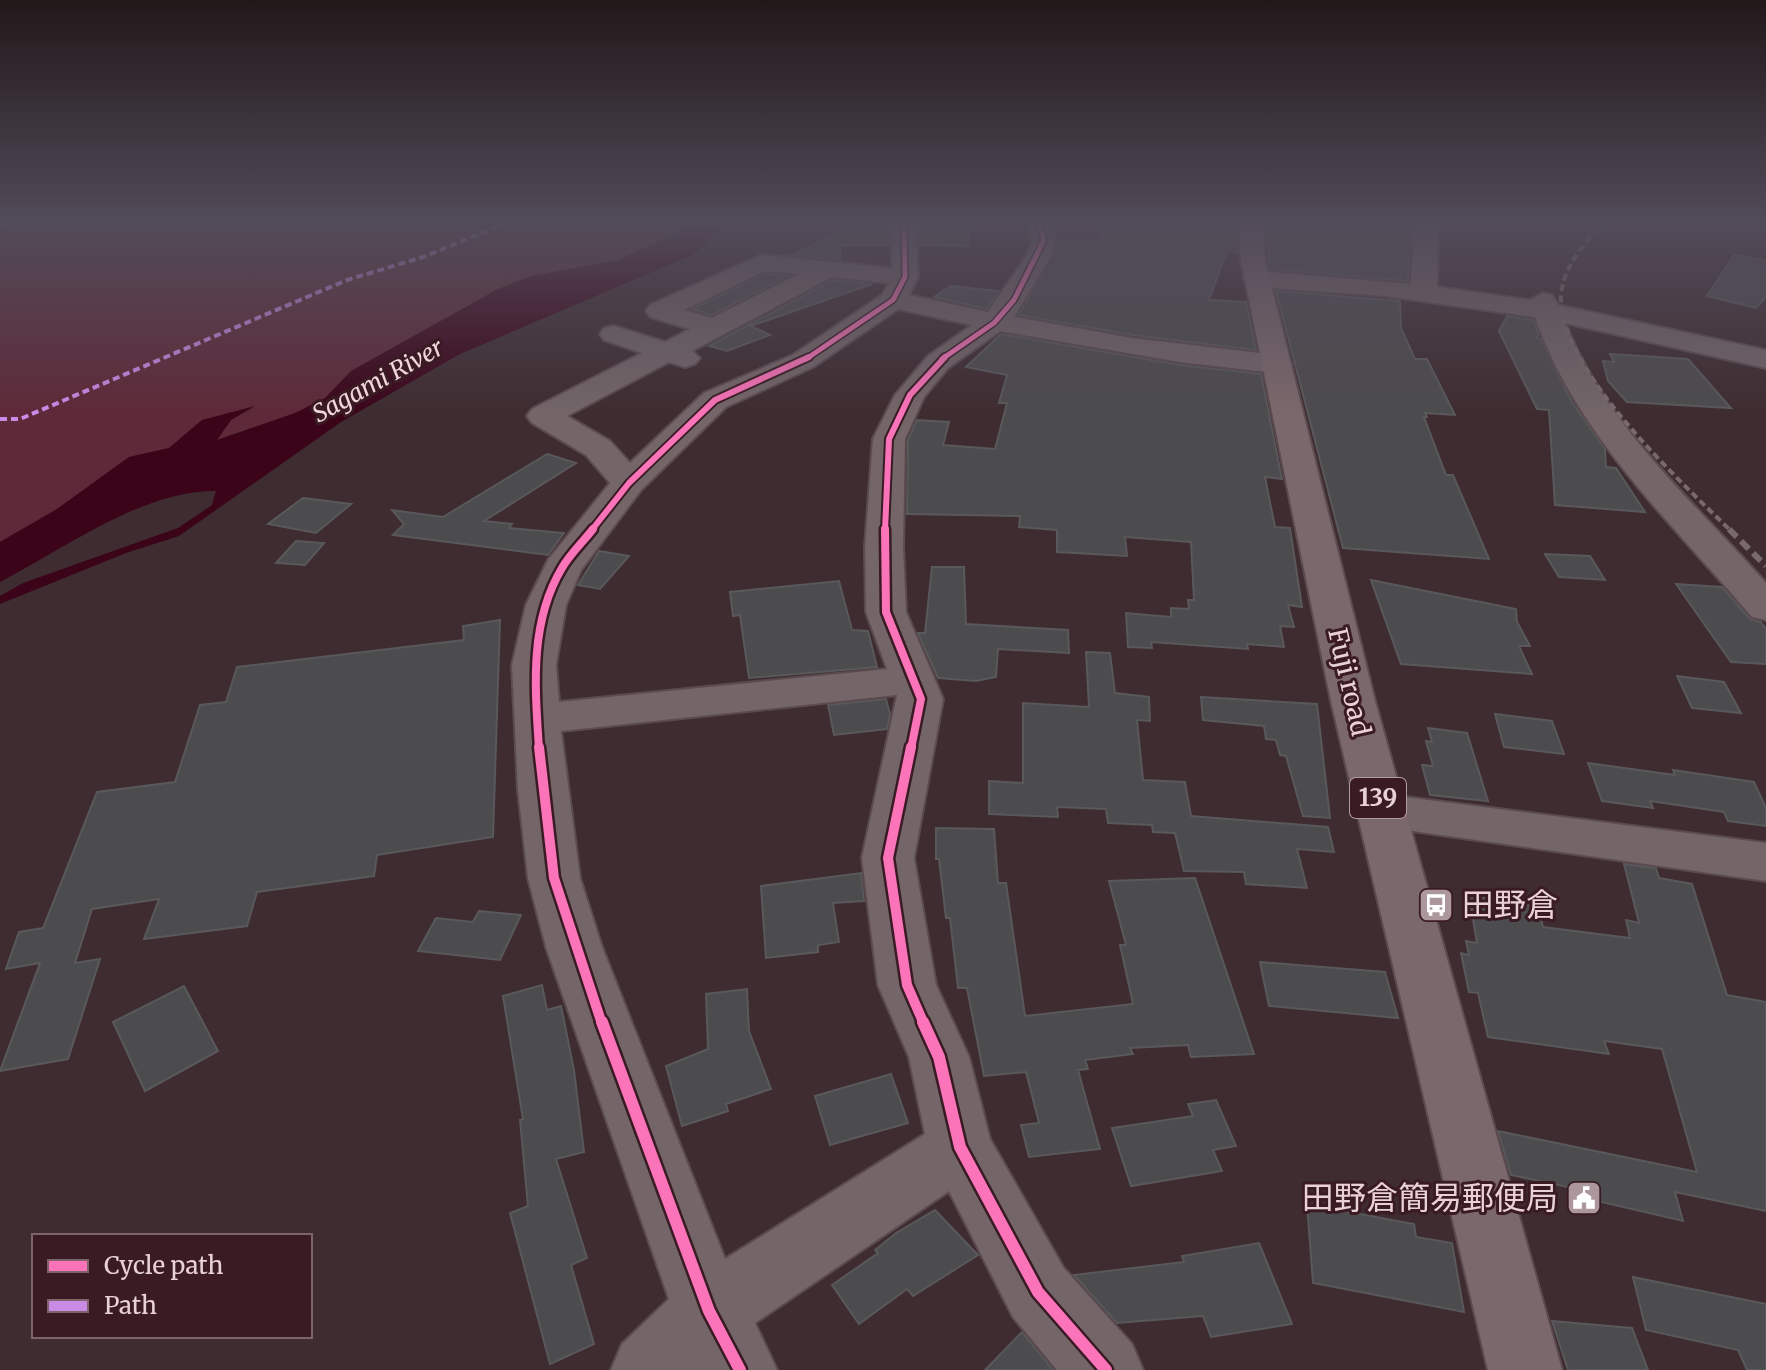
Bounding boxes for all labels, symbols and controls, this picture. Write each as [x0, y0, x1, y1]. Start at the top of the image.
water label: Sagami River [307, 331, 450, 429]
street label: Fuji road [1321, 625, 1378, 739]
road number: 139 [1350, 778, 1406, 818]
place label: 田野倉 [1462, 885, 1558, 925]
bus stop icon: 田野倉 [1417, 886, 1455, 924]
place label: 田野倉簡易郵便局 [1302, 1178, 1558, 1218]
public building icon: 田野倉簡易郵便局 [1565, 1179, 1603, 1217]
legend [32, 1234, 312, 1338]
text: Cycle path [104, 1250, 223, 1281]
text: Path [104, 1290, 157, 1321]

